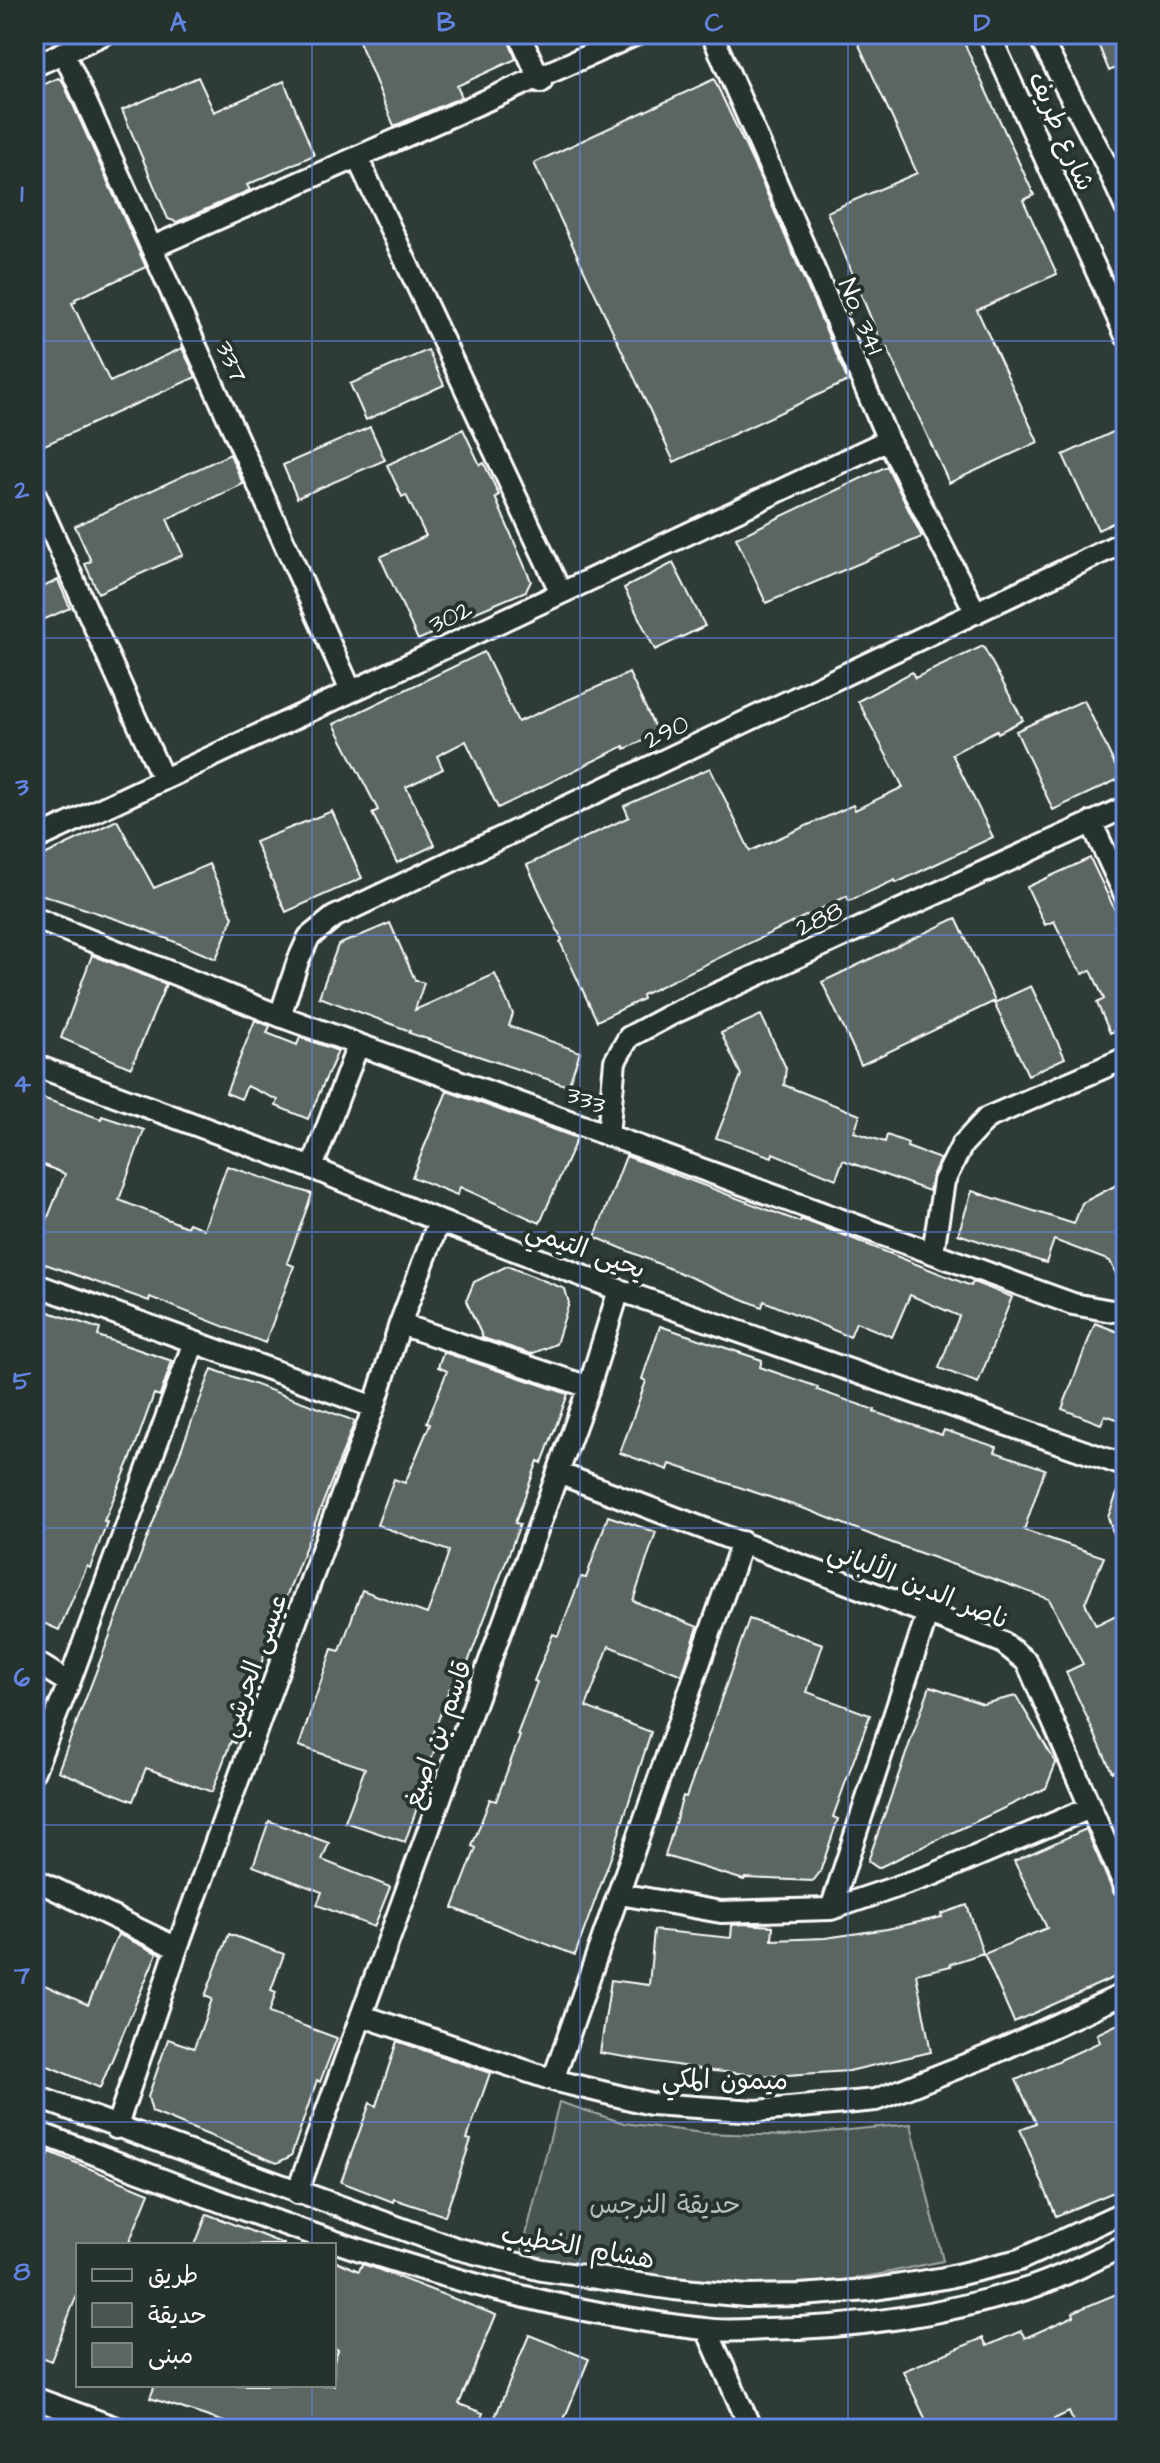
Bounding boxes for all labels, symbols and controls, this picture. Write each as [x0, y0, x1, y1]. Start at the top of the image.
text: A [170, 5, 187, 41]
text: B [437, 5, 456, 41]
text: C [705, 5, 724, 41]
text: D [974, 5, 991, 41]
street label: شارع طريف [1019, 66, 1103, 197]
text: 1 [20, 176, 24, 212]
street label: No. 341 [829, 273, 893, 360]
street label: 337 [206, 335, 256, 388]
text: 2 [14, 472, 30, 508]
street label: 302 [423, 591, 478, 643]
street label: 290 [638, 706, 695, 758]
text: 3 [14, 769, 29, 805]
street label: 288 [790, 892, 849, 945]
text: 4 [13, 1066, 31, 1102]
street label: 333 [561, 1076, 610, 1124]
street label: يحيى التيمي [520, 1212, 650, 1292]
text: 5 [13, 1363, 32, 1399]
street label: ناصر الدين الألباني [821, 1532, 1015, 1642]
street label: عيسى الجرشي [211, 1589, 300, 1743]
street label: قاسم بن اصبغ [394, 1655, 482, 1814]
text: 6 [14, 1660, 31, 1696]
text: 7 [13, 1957, 30, 1993]
street label: ميمون المكي [662, 2061, 788, 2103]
park label: حديقة النرجس [589, 2187, 741, 2223]
street label: هشام الخطيب [498, 2216, 657, 2279]
legend [76, 2243, 336, 2387]
text: 8 [14, 2254, 31, 2290]
text: طريق [148, 2259, 198, 2293]
text: حديقة [148, 2299, 207, 2333]
text: مبنى [148, 2339, 193, 2373]

